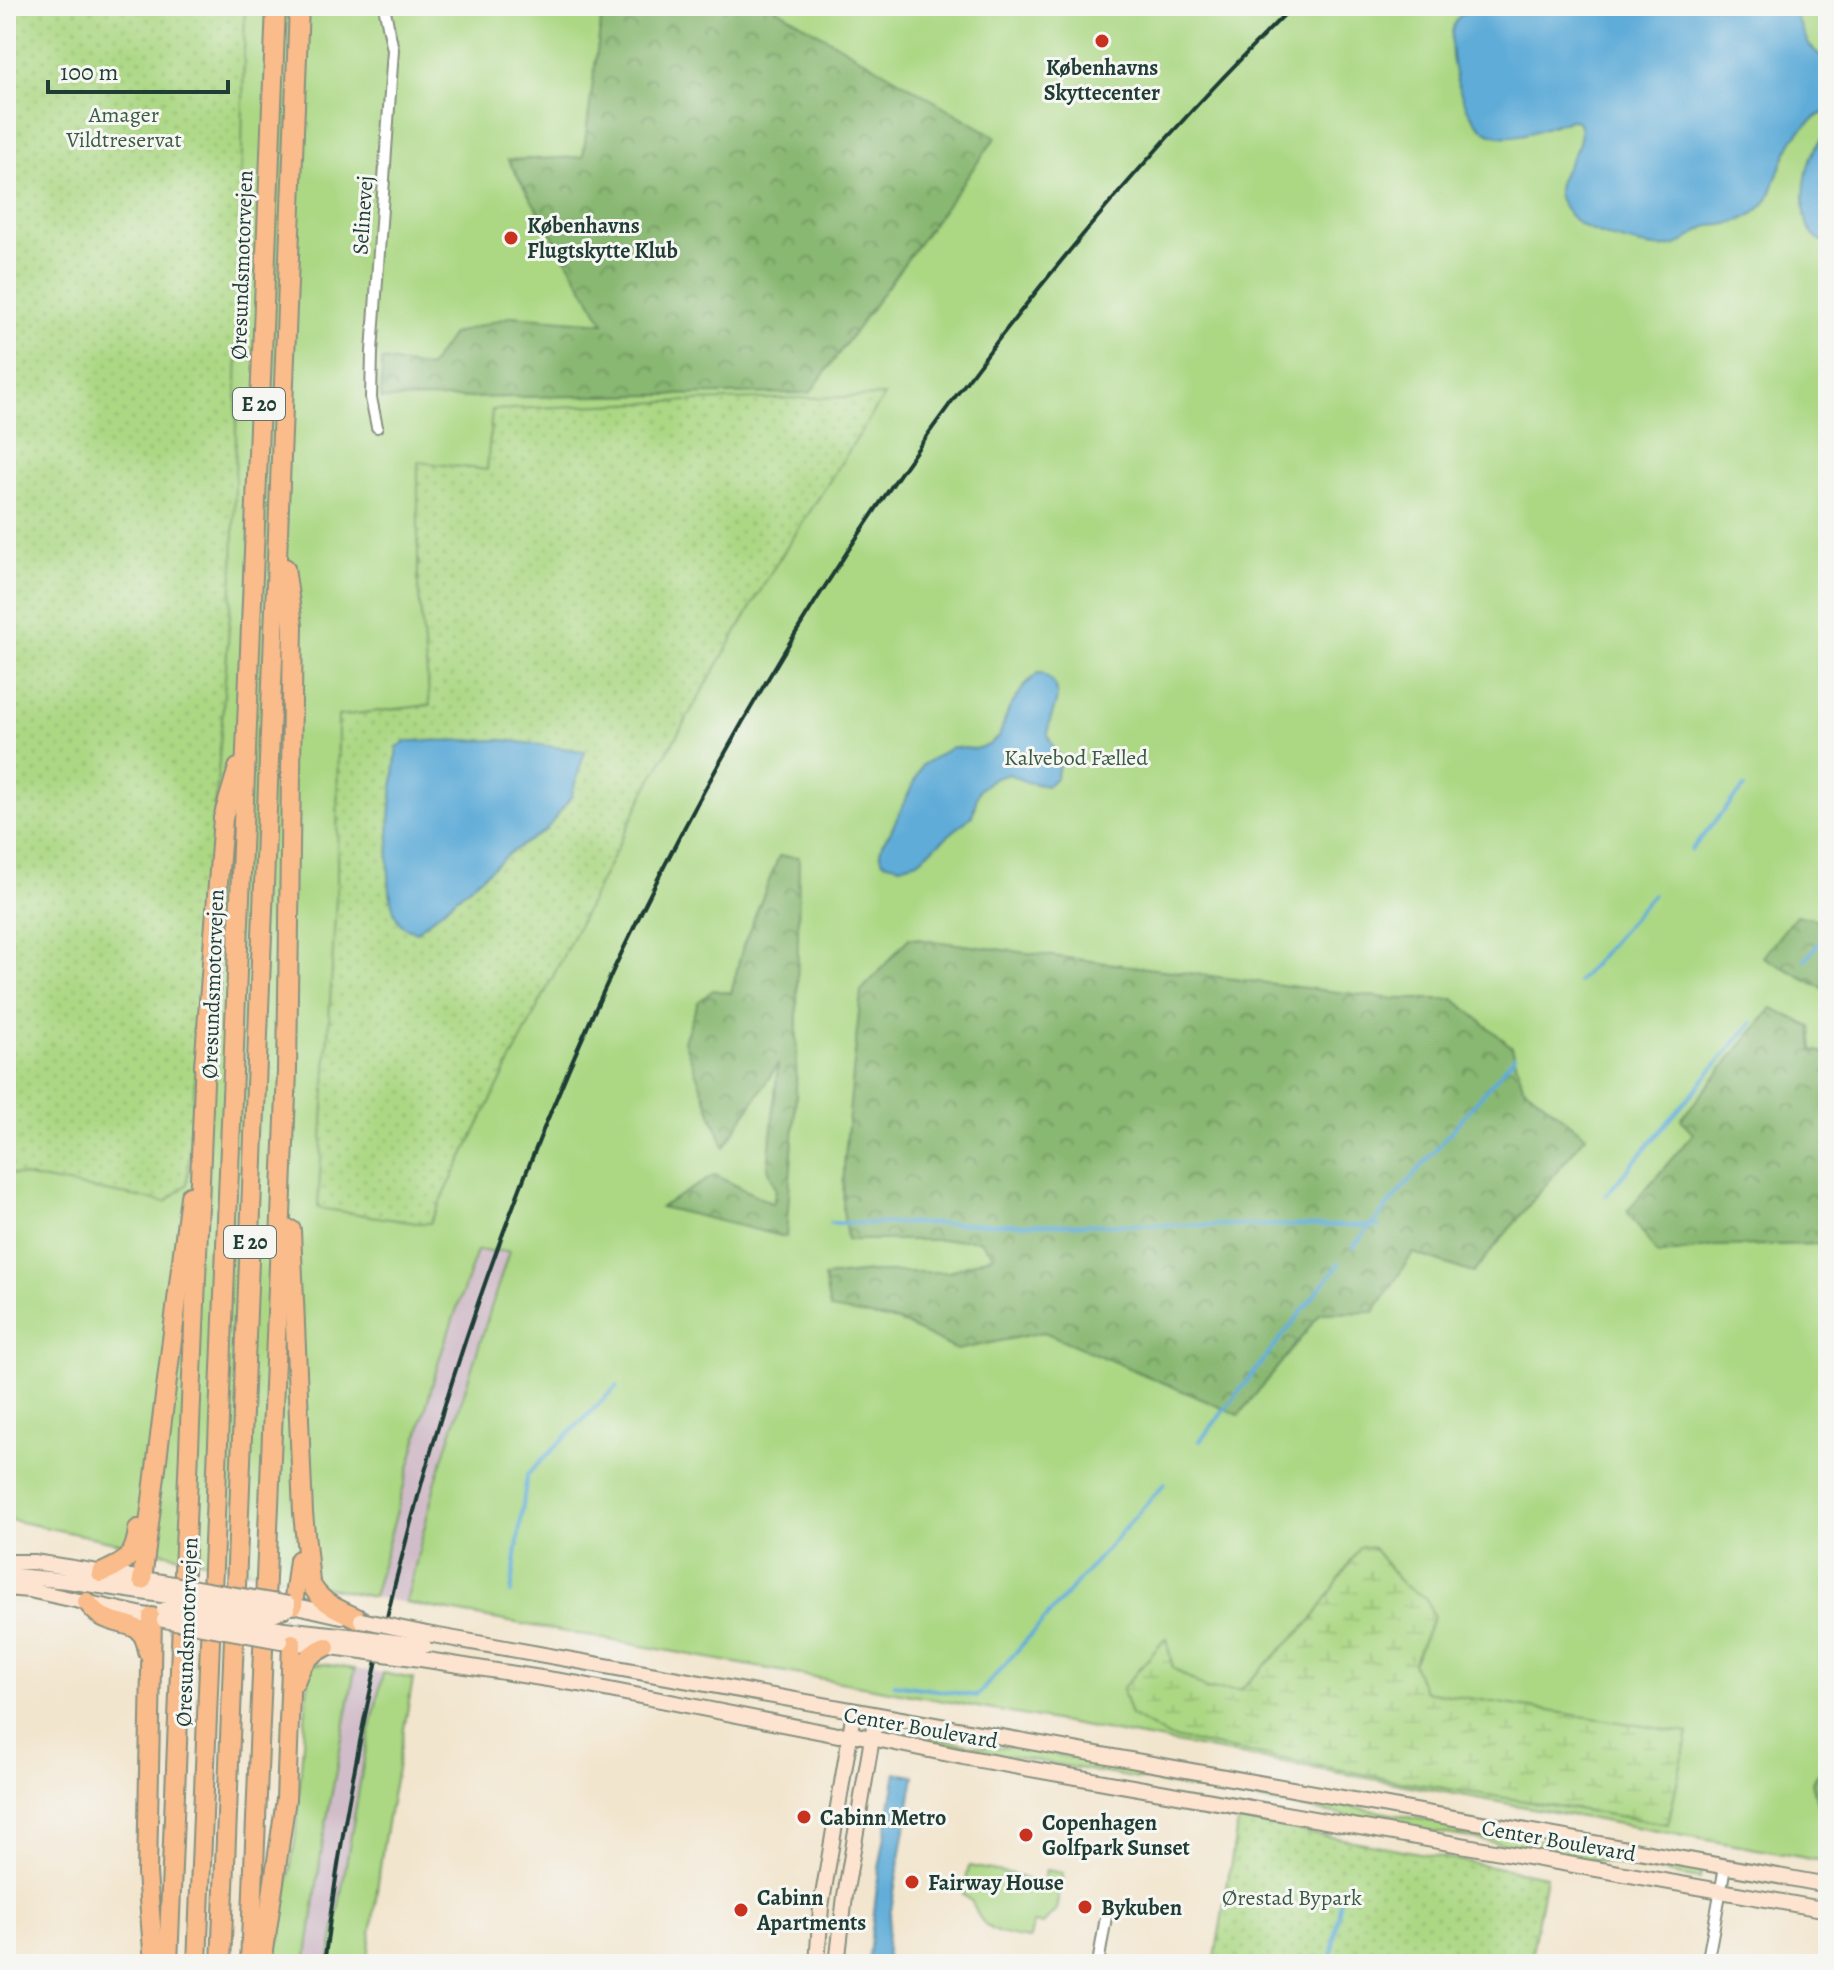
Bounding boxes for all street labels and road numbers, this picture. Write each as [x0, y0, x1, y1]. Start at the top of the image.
street label: Øresundsmotorvejen [224, 170, 260, 360]
street label: Selinevej [345, 174, 381, 256]
road number: E 20 [233, 388, 285, 420]
street label: Øresundsmotorvejen [195, 889, 231, 1079]
road number: E 20 [224, 1226, 276, 1258]
street label: Øresundsmotorvejen [169, 1537, 205, 1727]
street label: Center Boulevard [841, 1700, 1000, 1756]
street label: Center Boulevard [1479, 1813, 1638, 1869]

